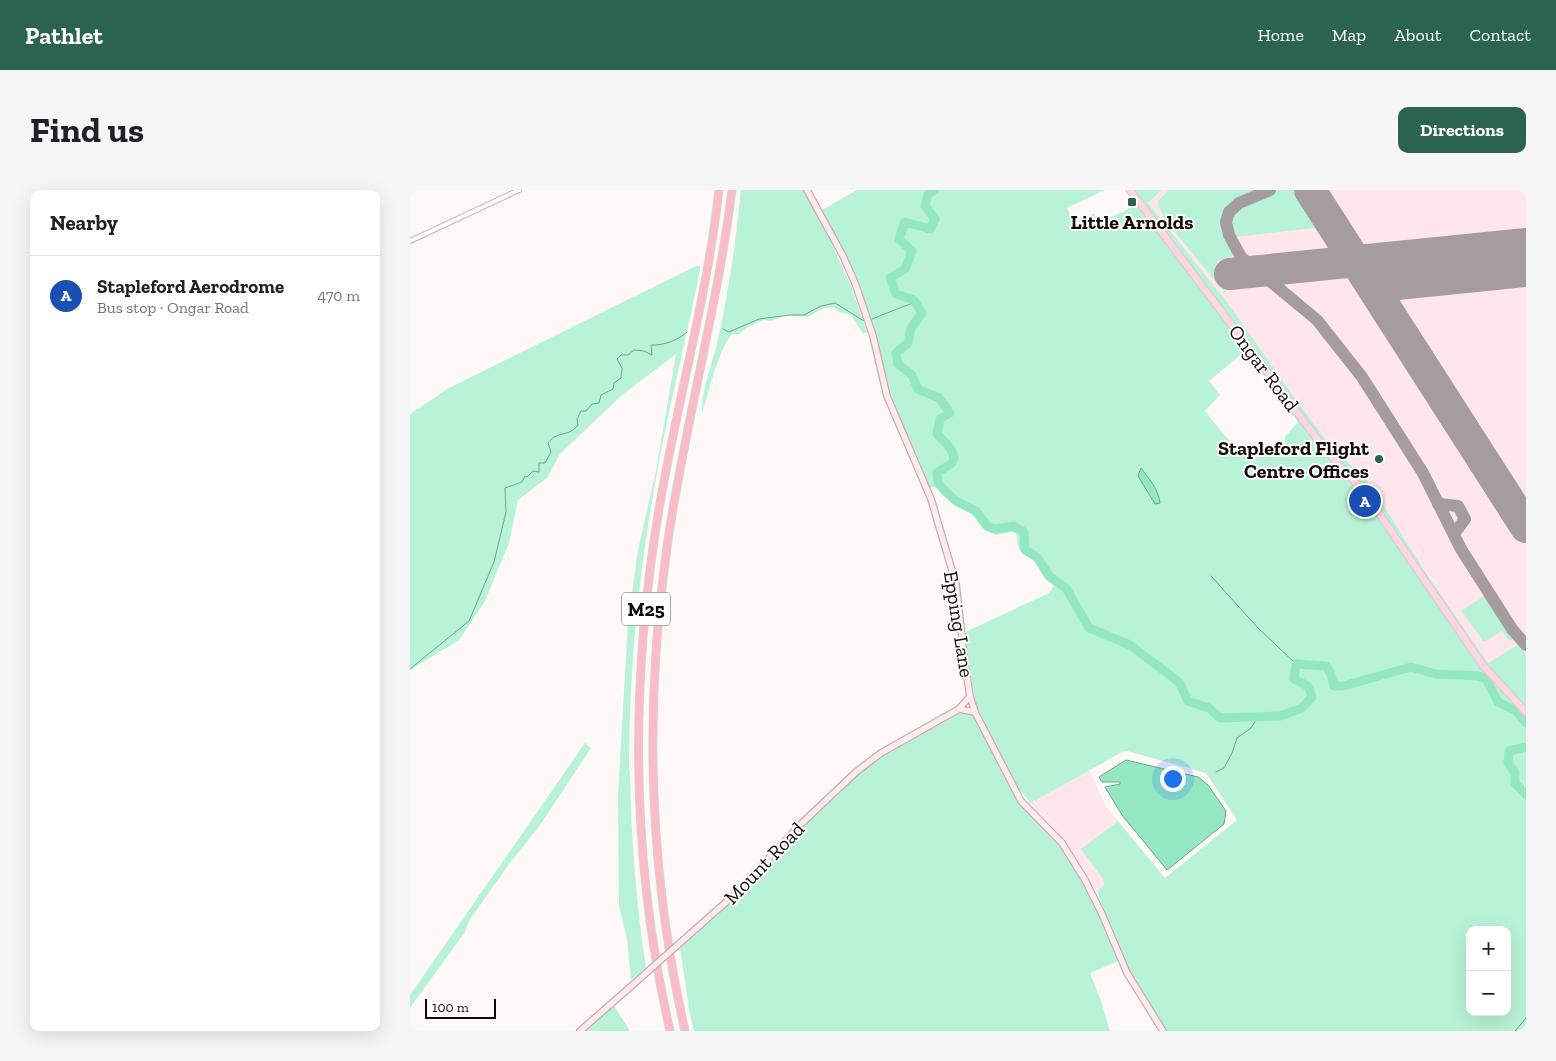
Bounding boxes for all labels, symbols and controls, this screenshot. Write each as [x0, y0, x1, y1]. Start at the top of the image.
text: Pathlet [25, 21, 103, 50]
text: Home [1257, 24, 1304, 46]
text: Map [1332, 24, 1366, 46]
text: About [1394, 24, 1441, 46]
text: Contact [1469, 24, 1531, 46]
button: Directions [1398, 107, 1526, 153]
text: Find us [30, 109, 144, 151]
marker: Little Arnolds [1126, 196, 1138, 208]
text: Nearby [50, 210, 118, 235]
place label: Little Arnolds [1071, 210, 1193, 234]
text: Stapleford Aerodrome [97, 275, 284, 298]
text: A [61, 286, 72, 305]
text: 470 m [317, 286, 360, 305]
text: Bus stop · Ongar Road [97, 298, 249, 317]
street label: Ongar Road [1224, 320, 1304, 416]
place label: Stapleford Flight Centre Offices [1218, 436, 1370, 483]
marker: Stapleford Flight Centre Offices [1373, 453, 1385, 465]
pin: A [1349, 482, 1381, 520]
street label: Epping Lane [939, 569, 979, 679]
road number: M25 [622, 592, 670, 626]
your location [1160, 766, 1186, 792]
street label: Mount Road [719, 817, 809, 909]
map controls [1466, 926, 1511, 1016]
button: + [1466, 926, 1511, 971]
button: − [1466, 971, 1511, 1016]
scale bar [425, 996, 496, 1019]
text: 100 m [432, 999, 469, 1016]

